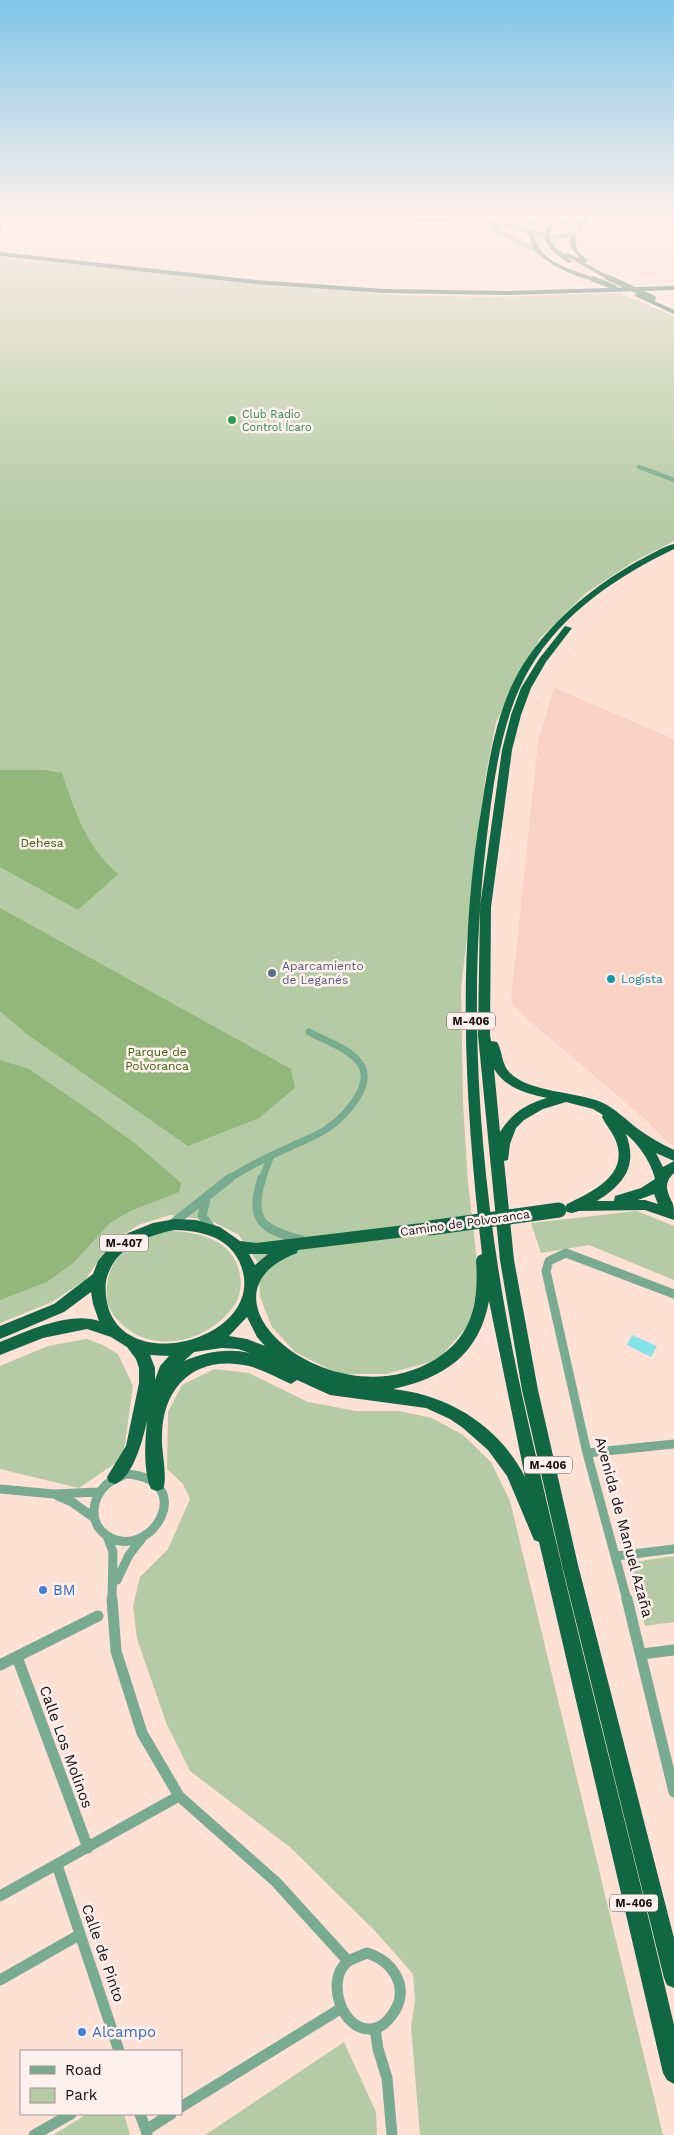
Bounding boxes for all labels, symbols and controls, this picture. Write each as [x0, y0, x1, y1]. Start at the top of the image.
place label: Club Radio Control Ícaro [242, 408, 312, 434]
marker: Club Radio Control Ícaro [226, 414, 238, 426]
park label: Dehesa [20, 836, 64, 850]
place label: Aparcamiento de Leganés [282, 959, 364, 987]
marker: Aparcamiento de Leganés [266, 967, 278, 979]
place label: Logista [621, 972, 663, 986]
marker: Logista [605, 973, 617, 985]
road number: M-406 [447, 1012, 495, 1030]
park label: Parque de Polvoranca [125, 1045, 189, 1073]
street label: Camino de Polvoranca [399, 1207, 531, 1239]
road number: M-407 [100, 1234, 148, 1252]
street label: Avenida de Manuel Azaña [591, 1435, 657, 1620]
road number: M-406 [524, 1456, 572, 1474]
place label: BM [53, 1581, 76, 1599]
marker: BM [37, 1584, 49, 1596]
street label: Calle Los Molinos [35, 1683, 97, 1811]
road number: M-406 [610, 1895, 658, 1912]
street label: Calle de Pinto [78, 1902, 128, 2004]
place label: Alcampo [92, 2023, 156, 2041]
marker: Alcampo [76, 2026, 88, 2038]
legend [20, 2050, 182, 2115]
text: Road [65, 2061, 102, 2079]
text: Park [65, 2086, 98, 2104]

